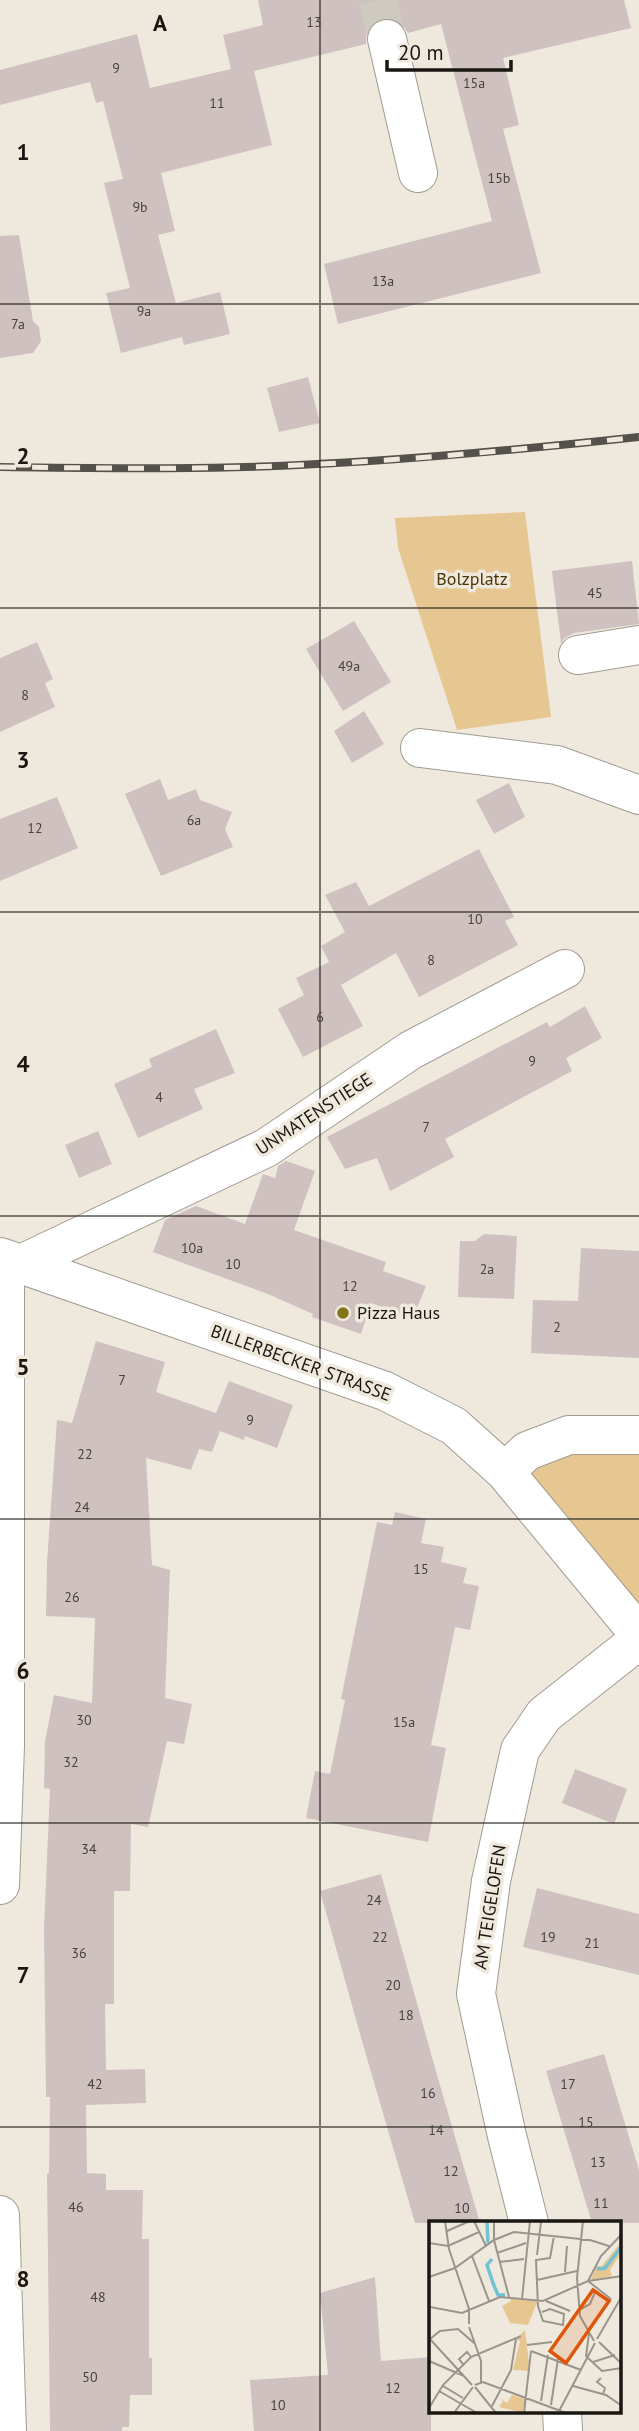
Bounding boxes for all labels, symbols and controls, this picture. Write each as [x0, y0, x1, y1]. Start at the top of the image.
text: A [153, 8, 167, 37]
house number: 13 [306, 13, 322, 31]
scale bar [387, 28, 511, 72]
text: 20 m [398, 39, 444, 66]
house number: 9 [112, 59, 120, 77]
house number: 15a [463, 74, 485, 92]
house number: 11 [209, 94, 225, 112]
text: 1 [16, 137, 30, 166]
house number: 15b [488, 169, 510, 187]
house number: 9b [132, 198, 148, 216]
house number: 13a [372, 272, 394, 290]
house number: 9a [137, 302, 151, 320]
house number: 7a [11, 315, 25, 333]
text: 2 [16, 441, 30, 470]
park label: Bolzplatz [436, 567, 508, 590]
house number: 45 [587, 584, 603, 602]
house number: 49a [338, 657, 360, 675]
house number: 8 [21, 686, 29, 704]
text: 3 [16, 745, 30, 774]
house number: 6a [187, 811, 201, 829]
house number: 12 [27, 819, 43, 837]
house number: 10 [467, 910, 483, 928]
house number: 8 [427, 951, 435, 969]
house number: 6 [316, 1008, 324, 1026]
text: 4 [16, 1049, 30, 1078]
house number: 9 [528, 1052, 536, 1070]
street label: UNMATENSTIEGE [251, 1067, 376, 1160]
house number: 4 [155, 1088, 163, 1106]
house number: 7 [422, 1118, 430, 1136]
house number: 10a [181, 1239, 203, 1257]
house number: 10 [225, 1255, 241, 1273]
house number: 2a [480, 1260, 494, 1278]
house number: 12 [342, 1277, 358, 1295]
place label: Pizza Haus [357, 1301, 440, 1324]
marker: Pizza Haus [335, 1305, 351, 1321]
house number: 2 [553, 1318, 561, 1336]
street label: BILLERBECKER STRASSE [208, 1319, 395, 1406]
text: 5 [16, 1352, 30, 1381]
house number: 7 [118, 1371, 126, 1389]
house number: 9 [246, 1411, 254, 1429]
house number: 22 [77, 1445, 93, 1463]
house number: 24 [74, 1498, 90, 1516]
house number: 15 [413, 1560, 429, 1578]
house number: 26 [64, 1588, 80, 1606]
text: 6 [16, 1656, 30, 1685]
house number: 30 [76, 1711, 92, 1729]
house number: 15a [393, 1713, 415, 1731]
house number: 32 [63, 1753, 79, 1771]
house number: 34 [81, 1840, 97, 1858]
street label: AM TEIGELOFEN [468, 1843, 511, 1971]
house number: 24 [366, 1891, 382, 1909]
house number: 22 [372, 1928, 388, 1946]
house number: 19 [540, 1928, 556, 1946]
house number: 21 [584, 1934, 600, 1952]
house number: 36 [71, 1944, 87, 1962]
text: 7 [16, 1960, 30, 1989]
house number: 20 [385, 1976, 401, 1994]
house number: 18 [398, 2006, 414, 2024]
house number: 42 [87, 2075, 103, 2093]
house number: 17 [560, 2075, 576, 2093]
house number: 16 [420, 2084, 436, 2102]
house number: 15 [578, 2113, 594, 2131]
house number: 14 [428, 2121, 444, 2139]
house number: 13 [590, 2153, 606, 2171]
house number: 12 [443, 2162, 459, 2180]
house number: 11 [593, 2194, 609, 2212]
house number: 46 [68, 2198, 84, 2216]
house number: 10 [454, 2199, 470, 2217]
inset map [429, 2221, 622, 2414]
text: 8 [16, 2264, 30, 2293]
house number: 48 [90, 2288, 106, 2306]
house number: 50 [82, 2368, 98, 2386]
house number: 12 [385, 2379, 401, 2397]
house number: 10 [270, 2396, 286, 2414]

